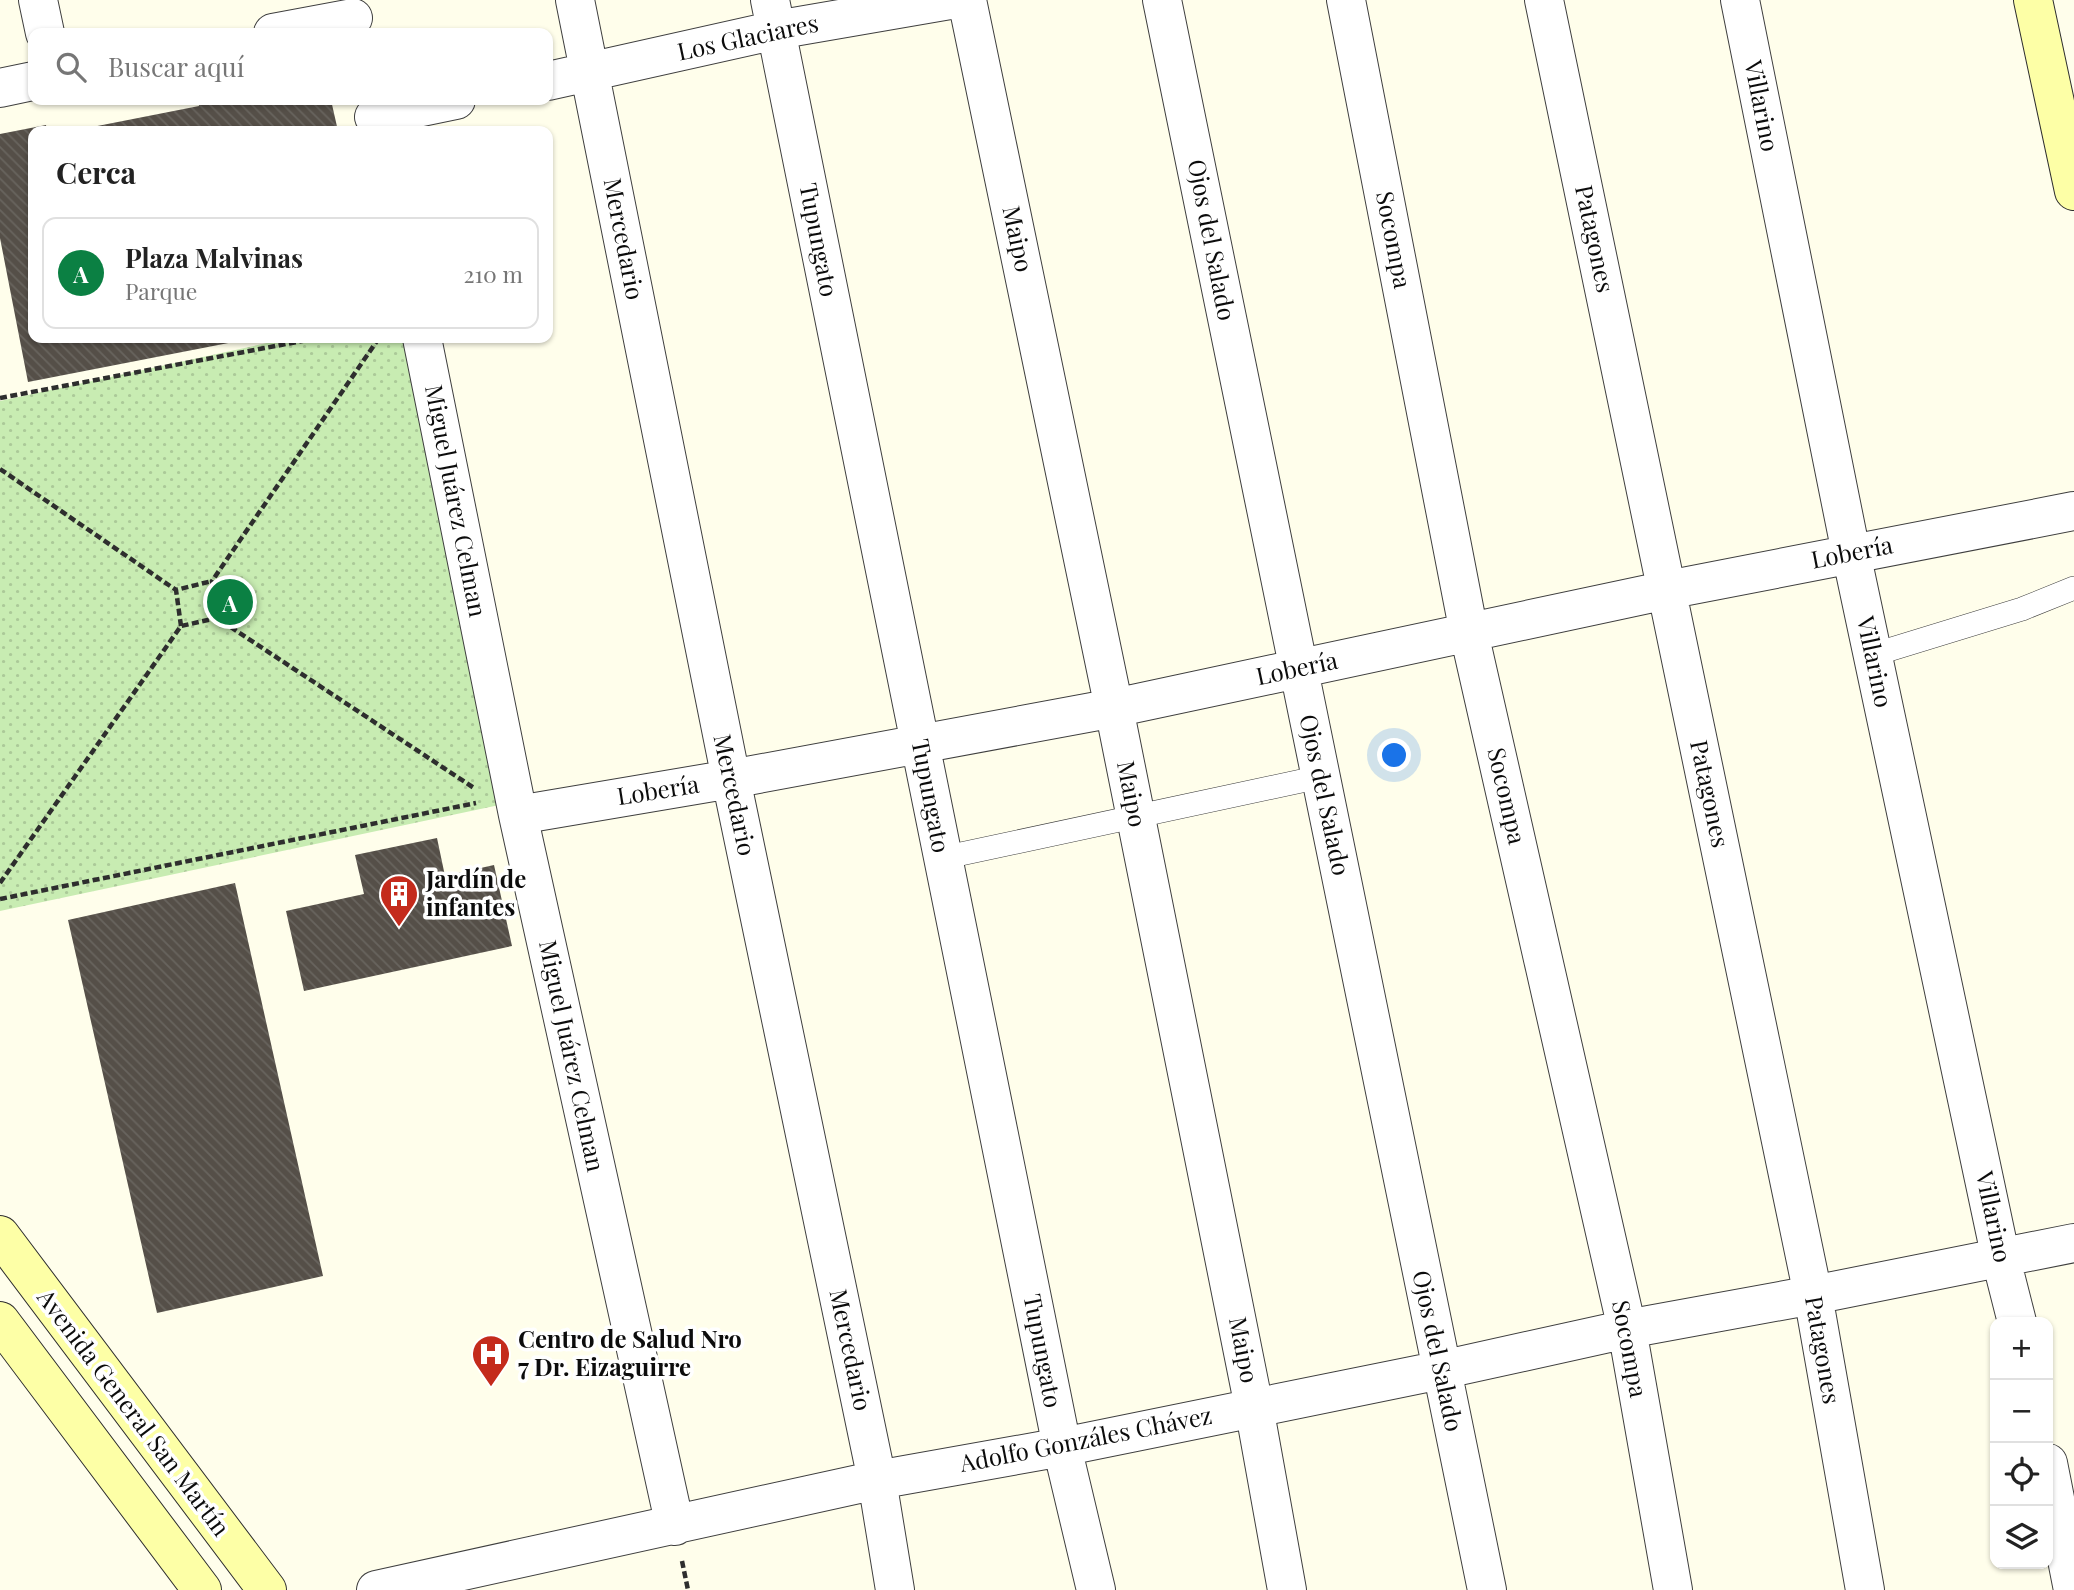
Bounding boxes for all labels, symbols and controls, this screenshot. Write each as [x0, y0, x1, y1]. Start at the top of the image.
street label: Los Glaciares [674, 6, 821, 67]
search box [28, 28, 553, 105]
icon: search [52, 48, 90, 86]
text: Buscar aquí [108, 49, 244, 84]
street label: Villarino [1738, 56, 1787, 154]
text: Cerca [56, 152, 136, 192]
street label: Ojos del Salado [1182, 156, 1244, 323]
street label: Mercedario [597, 175, 652, 302]
street label: Tupungato [793, 180, 847, 299]
street label: Patagones [1569, 182, 1623, 295]
street label: Socompa [1370, 188, 1420, 291]
street label: Maipo [996, 203, 1042, 275]
text: Plaza Malvinas [125, 240, 303, 275]
text: A [73, 258, 89, 289]
text: 210 m [464, 258, 523, 289]
text: Parque [125, 275, 197, 306]
street label: Miguel Juárez Celman [419, 382, 495, 619]
street label: Lobería [1808, 527, 1895, 575]
pin: A [207, 576, 253, 628]
street label: Villarino [1850, 612, 1901, 710]
street label: Lobería [1253, 643, 1340, 691]
street label: Ojos del Salado [1293, 711, 1359, 878]
street label: Mercedario [707, 731, 764, 858]
street label: Tupungato [905, 736, 959, 855]
street label: Patagones [1684, 737, 1738, 850]
your location [1377, 738, 1411, 772]
street label: Socompa [1481, 744, 1535, 847]
street label: Maipo [1111, 758, 1155, 829]
street label: Lobería [614, 767, 701, 811]
place label: Jardín de infantes [425, 862, 526, 922]
building icon: Jardín de infantes [378, 873, 420, 928]
street label: Miguel Juárez Celman [533, 937, 613, 1174]
street label: Villarino [1969, 1167, 2020, 1265]
street label: Ojos del Salado [1406, 1267, 1472, 1434]
street label: Avenida General San Martín [31, 1281, 238, 1542]
street label: Mercedario [823, 1286, 880, 1413]
street label: Tupungato [1017, 1291, 1071, 1410]
street label: Patagones [1799, 1293, 1849, 1406]
street label: Socompa [1606, 1297, 1656, 1400]
street label: Maipo [1223, 1314, 1267, 1385]
map controls [1990, 1317, 2053, 1569]
button: + [1990, 1317, 2053, 1380]
place label: Centro de Salud Nro 7 Dr. Eizaguirre [518, 1322, 742, 1382]
hospital icon: Centro de Salud Nro 7 Dr. Eizaguirre [470, 1333, 512, 1388]
button: − [1990, 1380, 2053, 1443]
street label: Adolfo Gonzáles Chávez [956, 1398, 1214, 1478]
button: locate [1990, 1443, 2053, 1506]
button: layers [1990, 1506, 2053, 1569]

